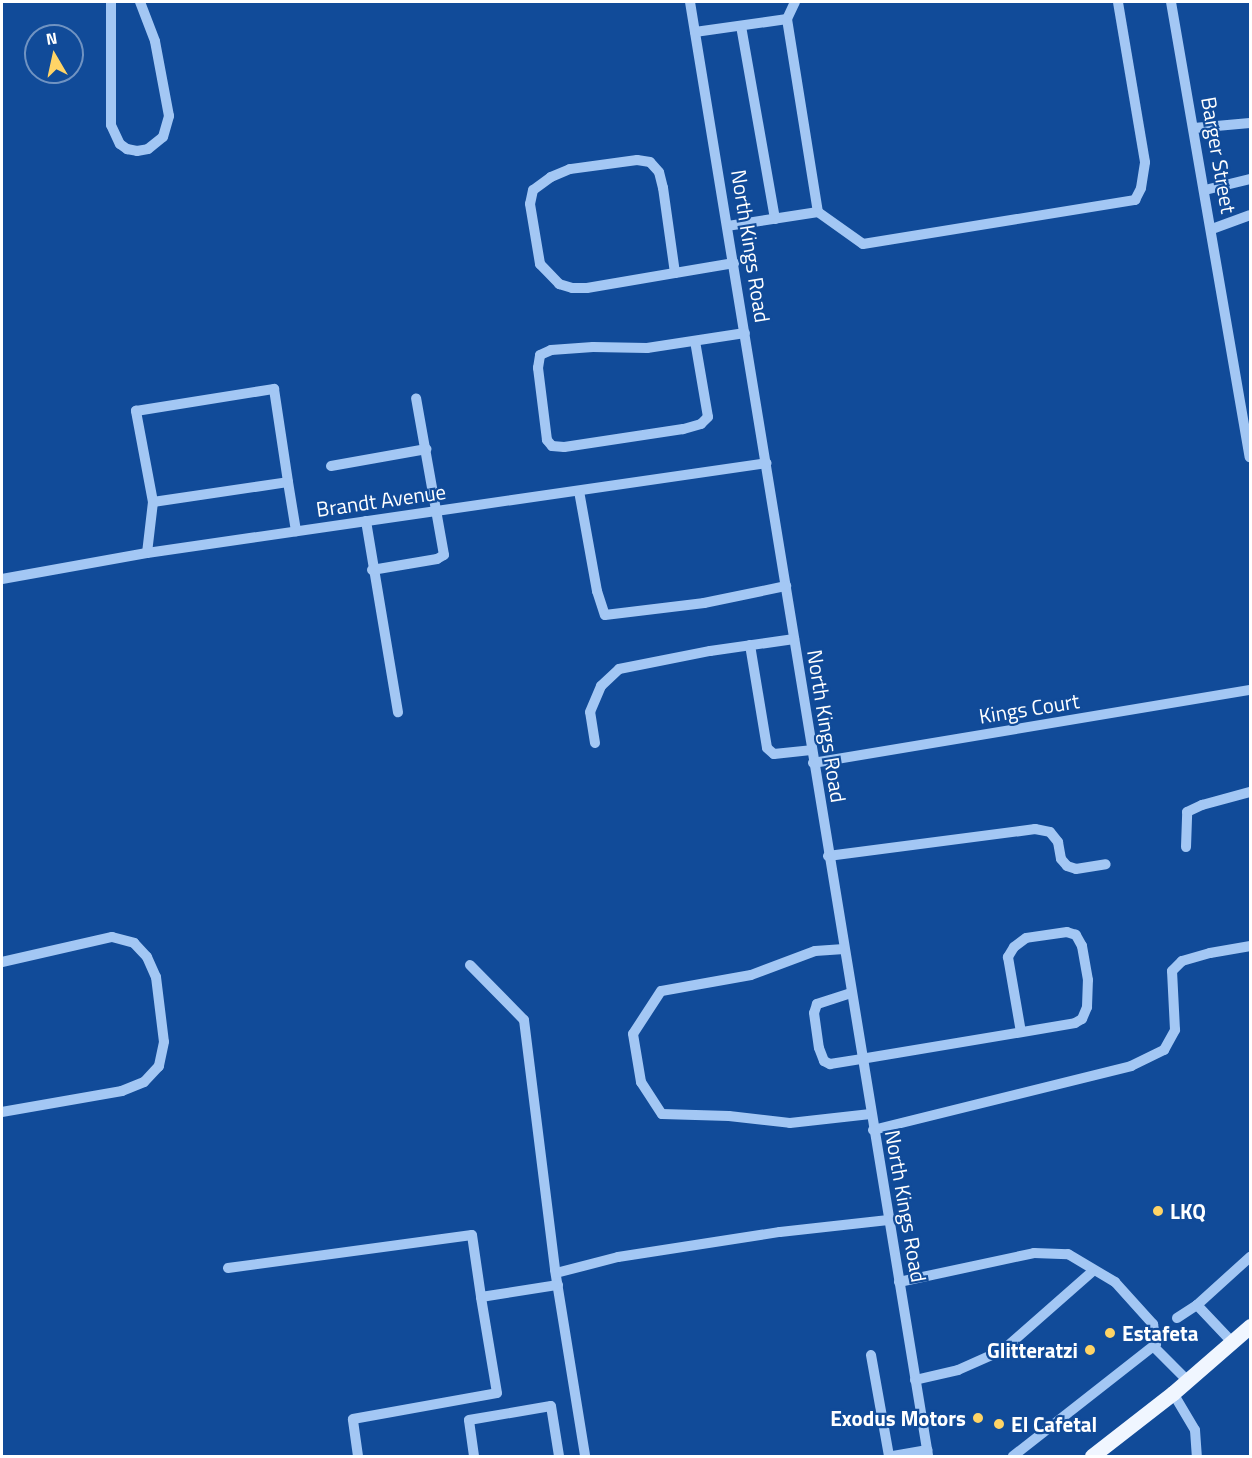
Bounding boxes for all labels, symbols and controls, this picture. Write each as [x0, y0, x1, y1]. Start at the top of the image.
north arrow [24, 24, 84, 84]
text: N [44, 25, 59, 51]
street label: Barger Street [1196, 95, 1242, 215]
street label: North Kings Road [726, 168, 776, 324]
street label: Brandt Avenue [314, 478, 448, 522]
street label: North Kings Road [802, 648, 852, 804]
street label: Kings Court [977, 688, 1081, 728]
street label: North Kings Road [880, 1128, 932, 1284]
place label: LKQ [1170, 1198, 1206, 1224]
marker: LKQ [1151, 1204, 1165, 1218]
place label: Estafeta [1122, 1320, 1198, 1346]
marker: Estafeta [1103, 1326, 1117, 1340]
place label: Glitteratzi [987, 1337, 1078, 1363]
marker: Glitteratzi [1083, 1343, 1097, 1357]
place label: Exodus Motors [830, 1405, 966, 1431]
marker: Exodus Motors [971, 1411, 985, 1425]
place label: El Cafetal [1011, 1411, 1097, 1437]
marker: El Cafetal [992, 1417, 1006, 1431]

